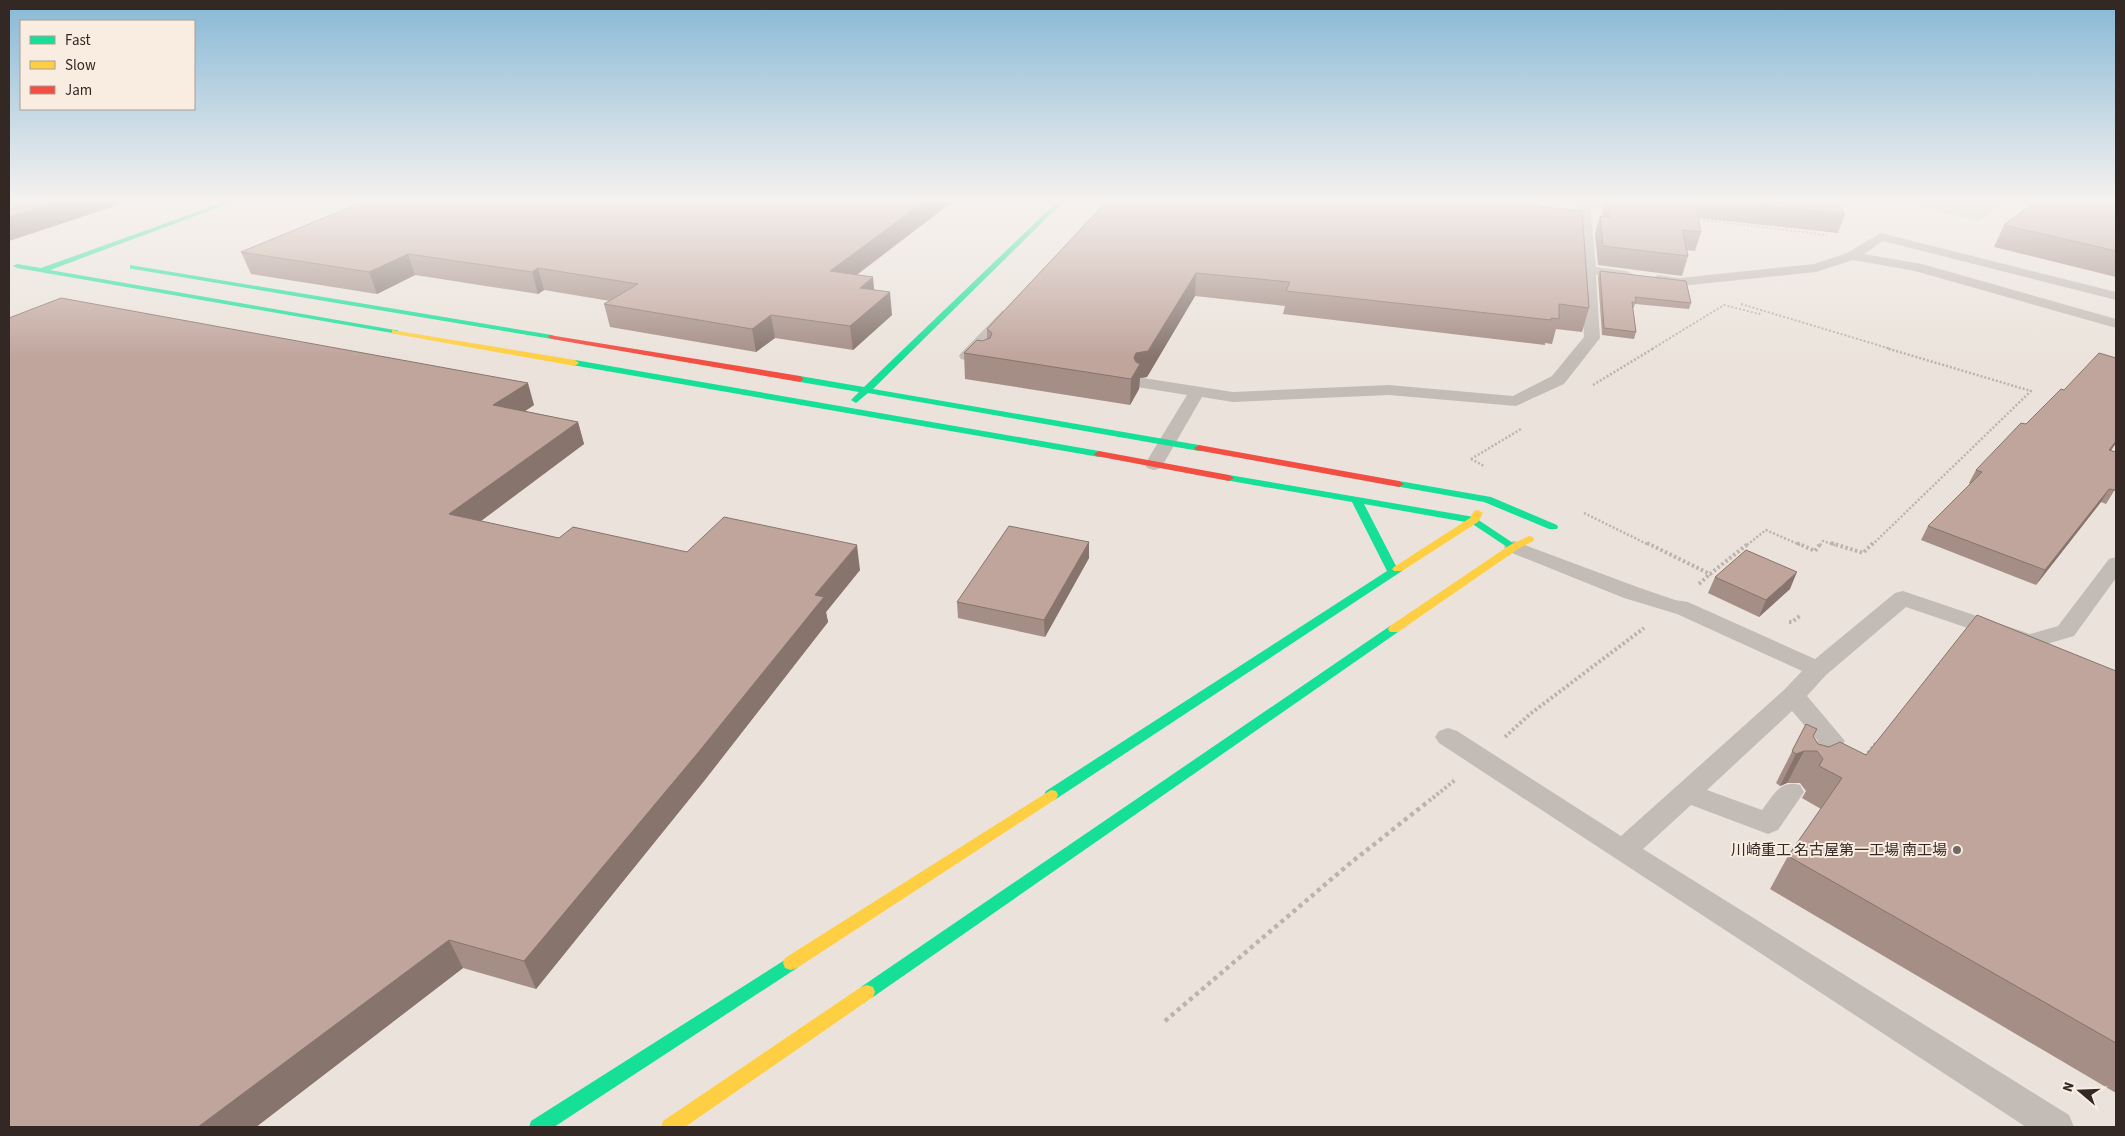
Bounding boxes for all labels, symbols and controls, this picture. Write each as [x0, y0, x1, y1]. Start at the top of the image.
legend [20, 20, 195, 110]
text: Fast [65, 30, 91, 51]
text: Slow [65, 55, 96, 76]
text: Jam [65, 80, 92, 101]
place label: 川崎重工 名古屋第一工場 南工場 [1731, 840, 1947, 861]
marker: 川崎重工 名古屋第一工場 南工場 [1951, 844, 1963, 856]
north arrow [2055, 1066, 2105, 1116]
text: N [2058, 1079, 2080, 1095]

